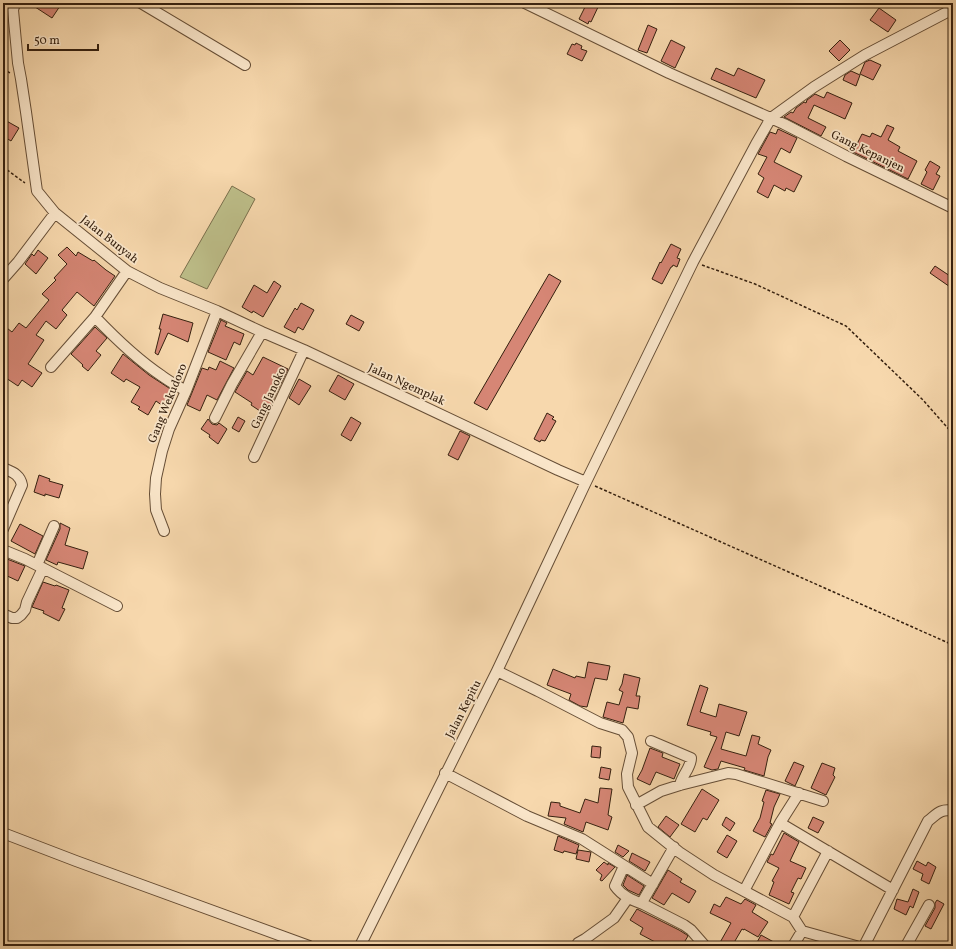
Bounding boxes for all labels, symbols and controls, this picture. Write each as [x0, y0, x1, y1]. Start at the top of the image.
scale bar [28, 26, 98, 52]
text: 50 m [34, 33, 60, 49]
street label: Gang Kepanjen [828, 127, 907, 177]
street label: Jalan Bunyah [77, 212, 142, 268]
street label: Jalan Ngemplak [365, 360, 448, 410]
street label: Gang Wekudoro [145, 361, 191, 446]
street label: Gang Janoko [248, 365, 290, 432]
street label: Jalan Kepitu [442, 677, 486, 742]

